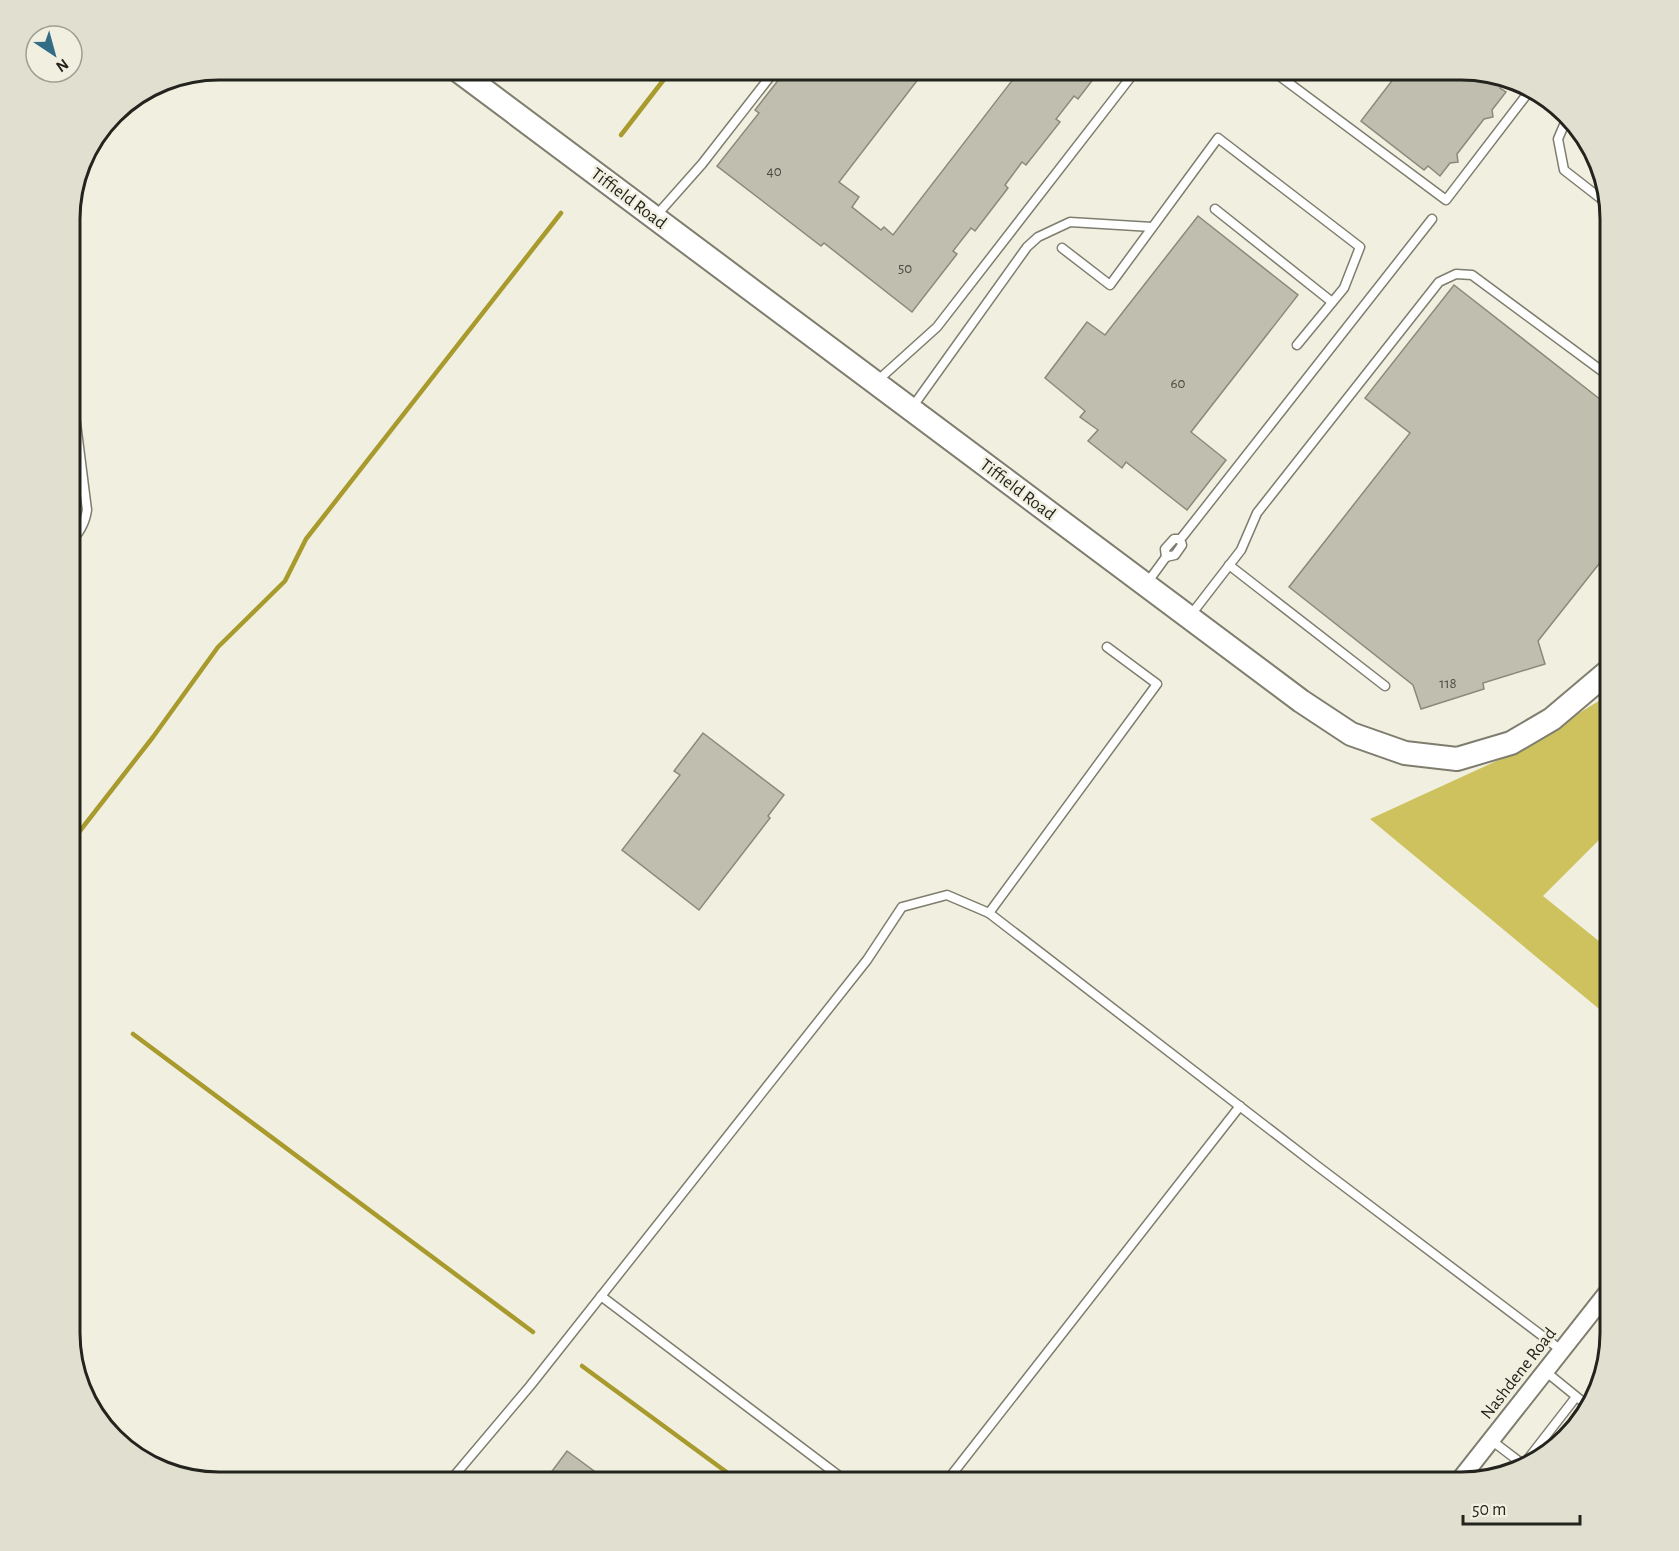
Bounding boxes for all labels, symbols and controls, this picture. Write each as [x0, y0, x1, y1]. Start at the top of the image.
north arrow [24, 24, 84, 84]
text: N [53, 56, 71, 75]
house number: 40 [766, 164, 782, 179]
street label: Tiffield Road [587, 165, 670, 233]
house number: 50 [898, 261, 912, 276]
house number: 60 [1171, 376, 1186, 391]
street label: Tiffield Road [976, 456, 1059, 524]
house number: 118 [1439, 676, 1457, 691]
street label: Nashdene Road [1478, 1325, 1560, 1423]
scale bar [1463, 1488, 1580, 1526]
text: 50 m [1472, 1501, 1506, 1519]

